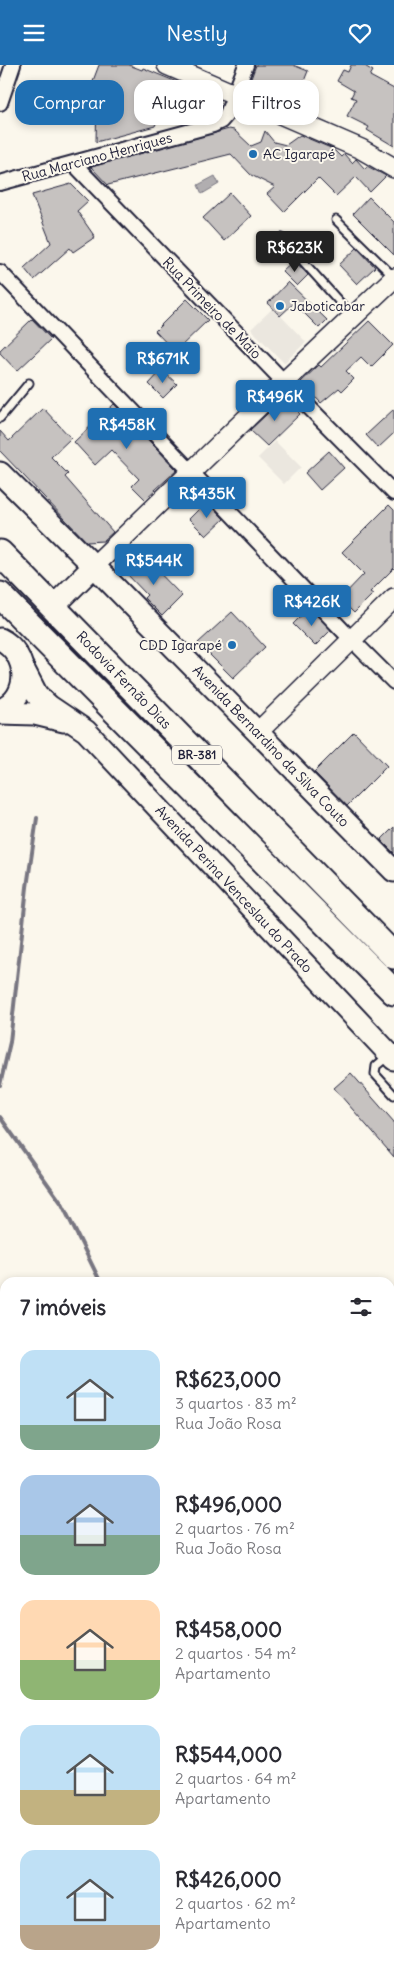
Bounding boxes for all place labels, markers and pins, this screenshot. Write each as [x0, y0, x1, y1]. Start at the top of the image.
place label: AC Igarapé [263, 145, 335, 163]
marker: AC Igarapé [247, 148, 259, 160]
pin: R$623K [254, 231, 336, 273]
place label: Jaboticabar [290, 297, 365, 315]
marker: Jaboticabar [274, 300, 286, 312]
pin: R$671K [122, 341, 204, 384]
pin: R$496K [234, 379, 316, 422]
pin: R$458K [86, 407, 168, 450]
pin: R$435K [166, 477, 248, 519]
pin: R$544K [113, 543, 195, 586]
pin: R$426K [271, 585, 353, 627]
place label: CDD Igarapé [139, 636, 222, 654]
marker: CDD Igarapé [226, 639, 238, 651]

